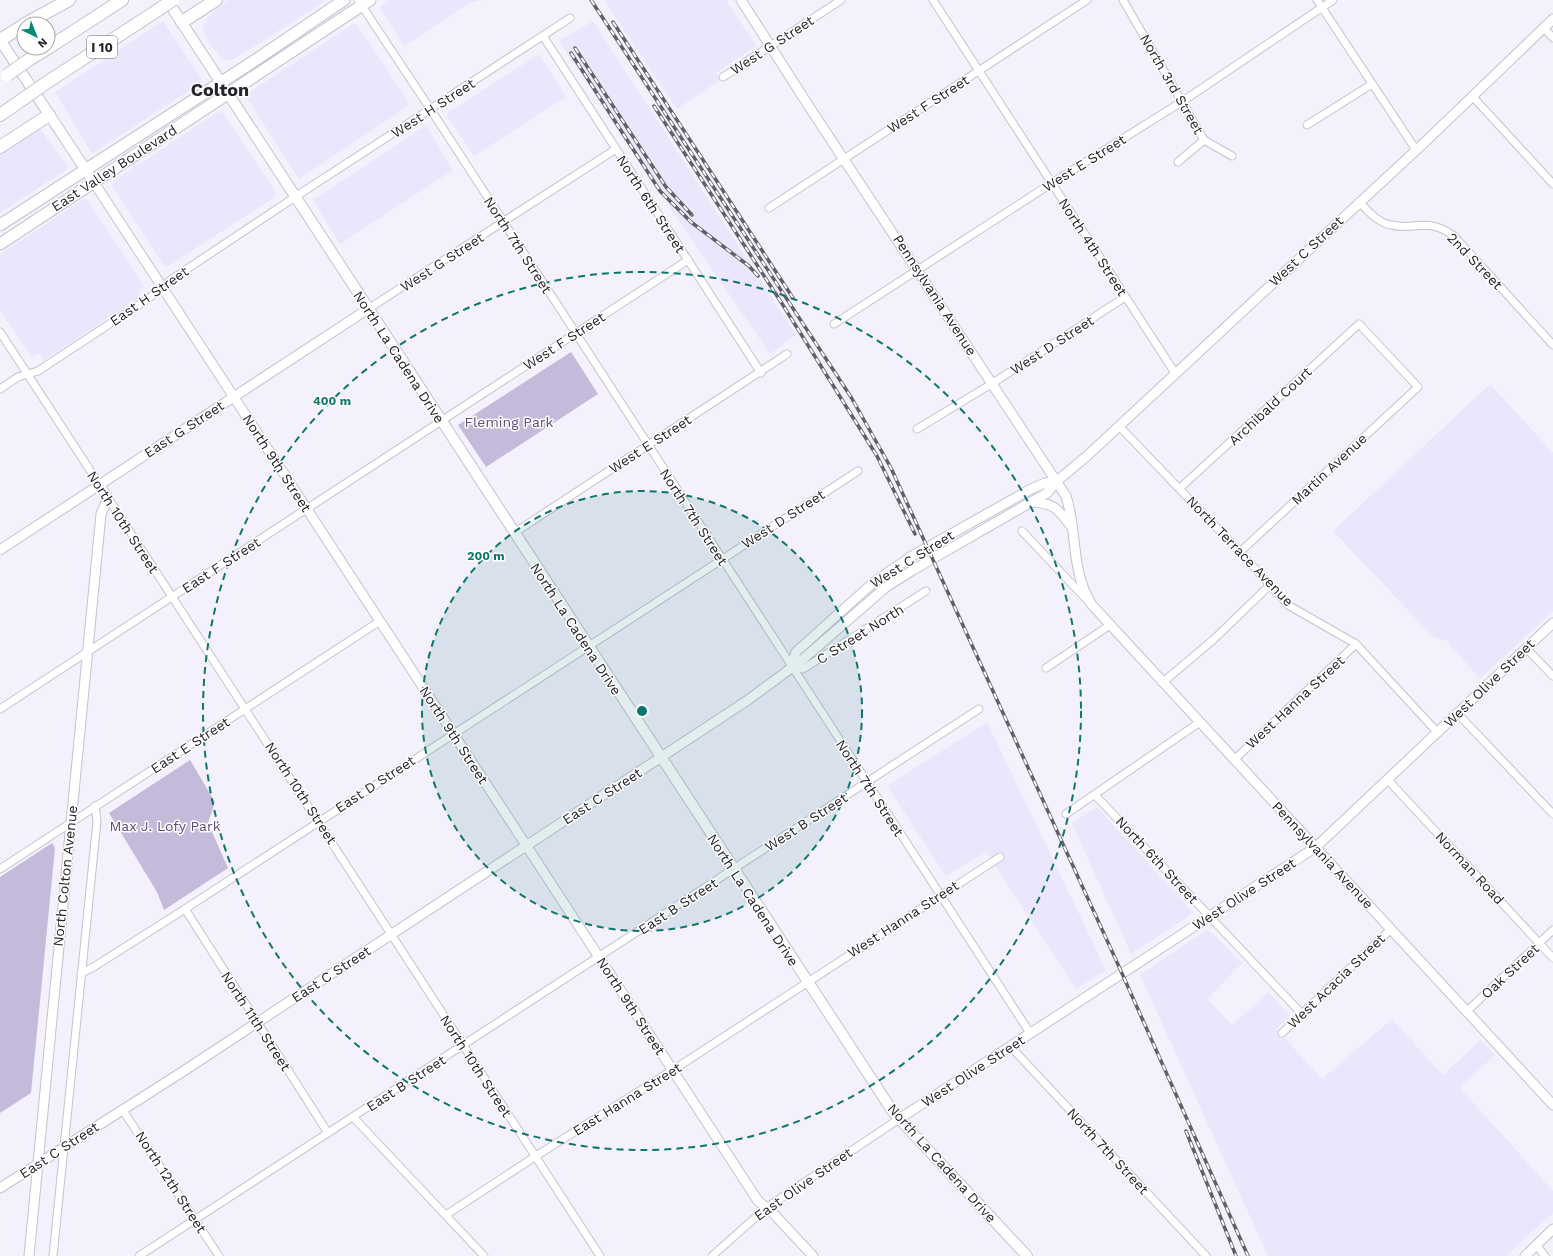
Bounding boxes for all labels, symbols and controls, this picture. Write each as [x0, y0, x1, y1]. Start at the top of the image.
street label: West G Street [727, 12, 817, 78]
north arrow [16, 16, 56, 56]
street label: North 3rd Street [1137, 31, 1207, 137]
text: N [35, 35, 50, 50]
road number: I 10 [87, 36, 117, 58]
street label: West F Street [884, 72, 972, 136]
street label: West H Street [388, 75, 478, 141]
district label: Colton [191, 79, 249, 100]
street label: East Valley Boulevard [48, 121, 180, 215]
street label: West E Street [1040, 131, 1129, 195]
street label: North 6th Street [613, 152, 689, 256]
street label: North 7th Street [481, 194, 555, 296]
street label: North 4th Street [1055, 195, 1131, 299]
street label: West C Street [1266, 212, 1347, 289]
street label: West G Street [397, 229, 487, 295]
street label: 2nd Street [1444, 229, 1506, 293]
street label: Pennsylvania Avenue [890, 232, 980, 358]
street label: East H Street [107, 263, 191, 329]
street label: North La Cadena Drive [350, 288, 448, 426]
street label: West F Street [520, 309, 608, 373]
street label: West D Street [1007, 312, 1097, 378]
street label: Archibald Court [1225, 363, 1315, 448]
text: 400 m [313, 394, 351, 408]
street label: East G Street [141, 397, 227, 461]
street label: North 9th Street [239, 411, 315, 515]
street label: West E Street [606, 411, 694, 477]
park label: Fleming Park [465, 414, 554, 430]
street label: Martin Avenue [1288, 430, 1370, 508]
street label: North 7th Street [657, 466, 731, 568]
street label: North 10th Street [84, 468, 162, 576]
street label: West D Street [738, 486, 828, 552]
street label: North Terrace Avenue [1183, 493, 1297, 609]
street label: West C Street [867, 527, 957, 591]
street label: East F Street [179, 534, 263, 596]
text: 200 m [467, 549, 505, 563]
street label: North La Cadena Drive [527, 560, 625, 698]
street label: C Street North [813, 601, 907, 667]
street label: West Olive Street [1440, 636, 1538, 730]
street label: West Hanna Street [1242, 652, 1348, 752]
street label: North 9th Street [416, 683, 492, 787]
centre of rings [635, 704, 649, 718]
street label: East E Street [148, 714, 233, 776]
street label: North 7th Street [833, 737, 907, 839]
street label: North 10th Street [262, 739, 340, 847]
street label: East D Street [332, 752, 418, 816]
street label: East C Street [559, 764, 645, 828]
street label: West B Street [762, 789, 850, 855]
street label: Pennsylvania Avenue [1269, 798, 1377, 912]
street label: North Colton Avenue [50, 805, 80, 947]
street label: North 6th Street [1113, 813, 1202, 907]
park label: Max J. Lofy Park [109, 818, 221, 834]
street label: Norman Road [1432, 828, 1508, 908]
street label: North La Cadena Drive [704, 831, 802, 969]
street label: West Olive Street [1189, 855, 1299, 933]
street label: East B Street [636, 874, 721, 937]
street label: West Hanna Street [845, 877, 962, 961]
street label: West Acacia Street [1284, 930, 1388, 1032]
street label: Oak Street [1478, 940, 1542, 1002]
street label: East C Street [288, 942, 374, 1006]
street label: North 9th Street [593, 954, 669, 1058]
street label: North 11th Street [218, 968, 294, 1074]
street label: North 10th Street [437, 1012, 515, 1120]
street label: West Olive Street [918, 1032, 1028, 1110]
street label: East B Street [364, 1051, 449, 1114]
street label: East Hanna Street [570, 1059, 684, 1139]
street label: North La Cadena Drive [884, 1100, 1000, 1226]
street label: North 7th Street [1064, 1105, 1152, 1197]
street label: East C Street [16, 1118, 102, 1182]
street label: North 12th Street [132, 1128, 210, 1236]
street label: East Olive Street [751, 1144, 855, 1224]

